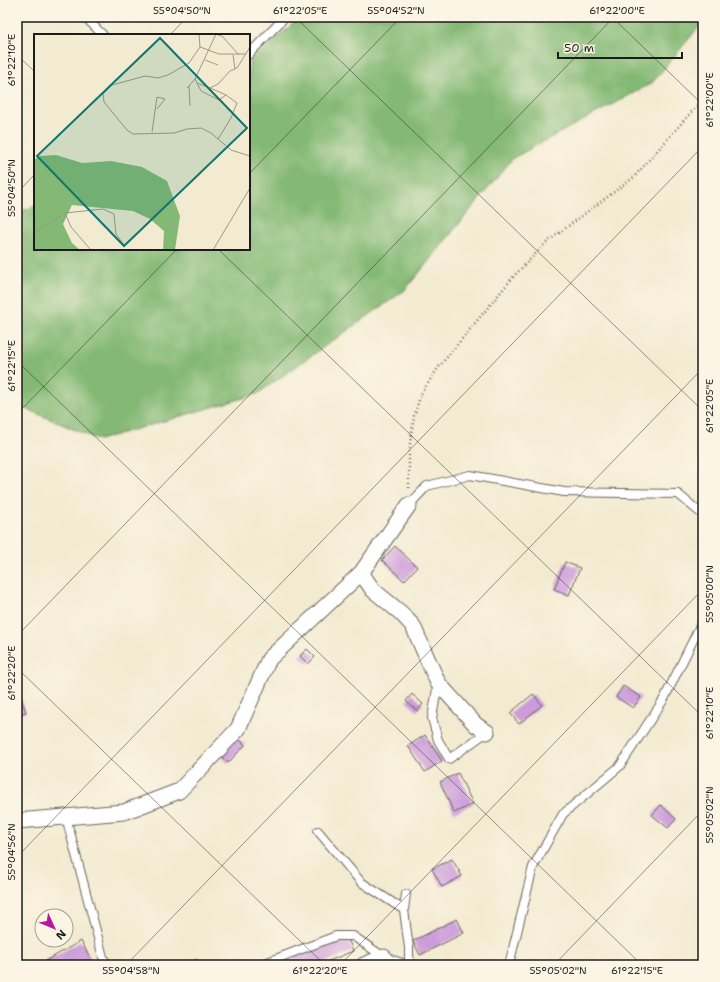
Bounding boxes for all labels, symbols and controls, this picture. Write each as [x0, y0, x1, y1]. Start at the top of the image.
text: 55°04'50"N [153, 4, 211, 17]
text: 61°22'05"E [273, 4, 327, 17]
text: 55°04'52"N [367, 4, 425, 17]
text: 61°22'00"E [589, 4, 645, 17]
text: 61°22'10"E [5, 34, 18, 86]
inset map [34, 34, 250, 250]
scale bar [558, 34, 682, 60]
text: 50 m [564, 40, 594, 56]
text: 61°22'00"E [703, 72, 716, 128]
text: 55°04'50"N [5, 159, 18, 217]
text: 61°22'15"E [5, 340, 18, 392]
text: 61°22'05"E [703, 379, 716, 433]
text: 55°05'00"N [703, 565, 716, 623]
text: 61°22'20"E [5, 645, 18, 701]
text: 61°22'10"E [703, 687, 716, 739]
text: 55°05'02"N [703, 786, 716, 844]
text: 55°04'56"N [5, 823, 18, 881]
north arrow [34, 908, 74, 948]
text: N [52, 926, 69, 943]
text: 55°04'58"N [102, 964, 160, 977]
text: 61°22'20"E [292, 964, 348, 977]
text: 55°05'02"N [529, 964, 587, 977]
text: 61°22'15"E [611, 964, 663, 977]

